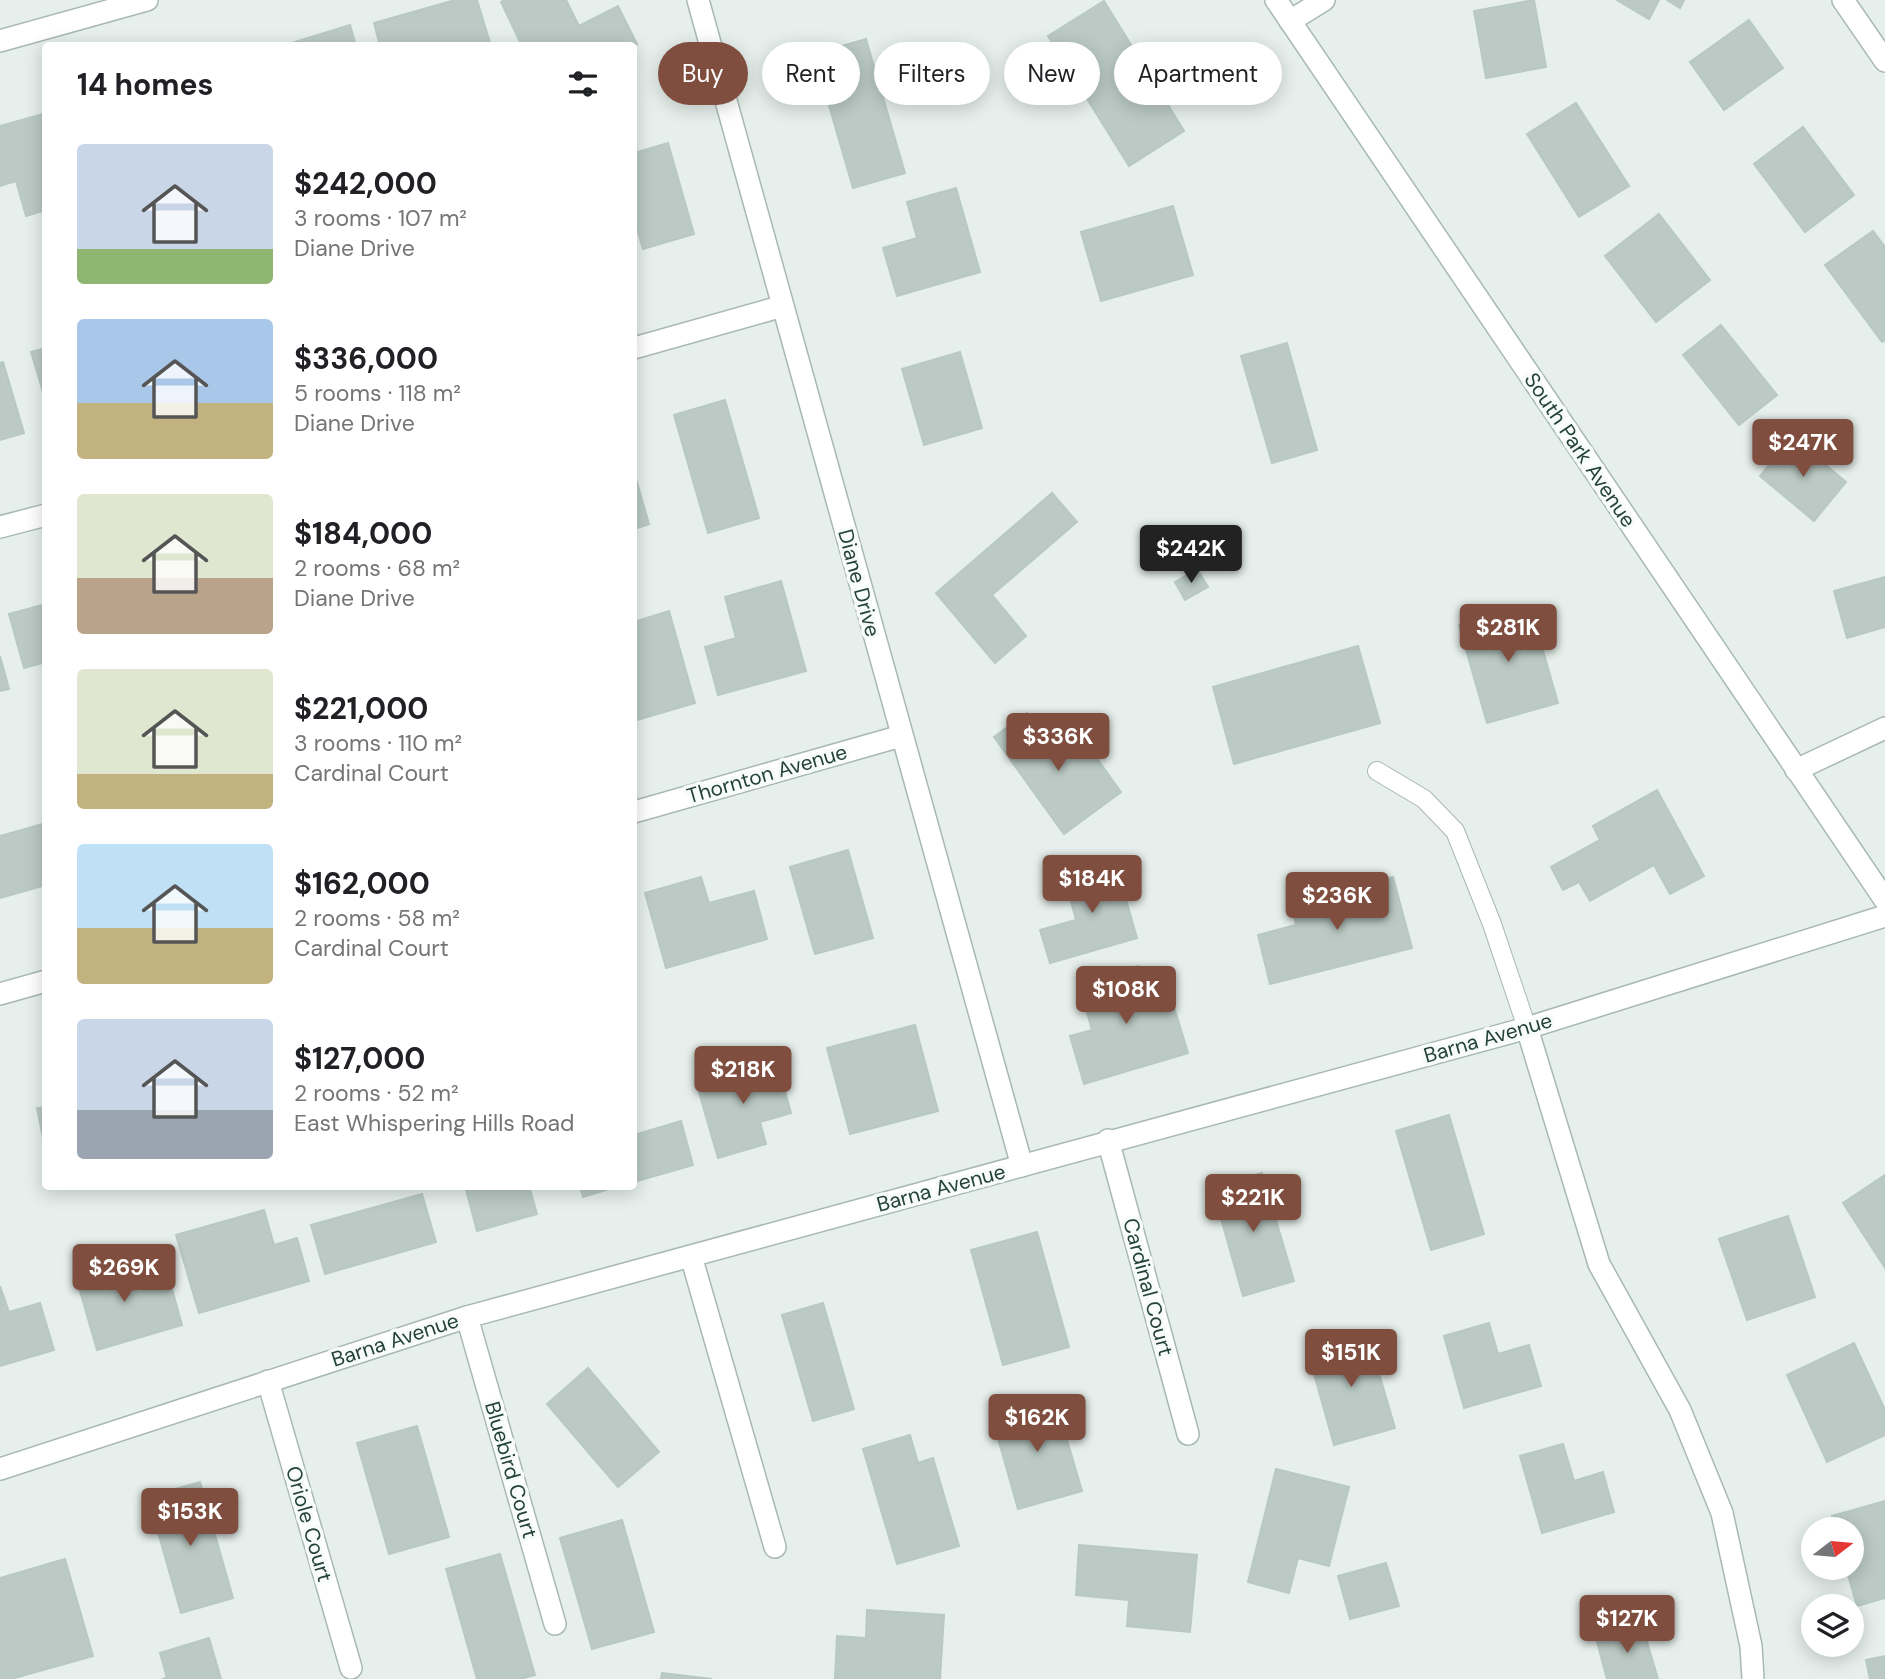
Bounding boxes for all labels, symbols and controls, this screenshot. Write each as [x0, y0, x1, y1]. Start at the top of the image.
chip: Buy [658, 42, 748, 105]
chip: Rent [762, 42, 860, 105]
chip: Filters [874, 42, 990, 105]
chip: New [1004, 42, 1100, 105]
chip: Apartment [1114, 42, 1282, 105]
text: 14 homes [77, 65, 214, 104]
icon: filters [564, 65, 602, 103]
text: $242,000 [294, 164, 437, 203]
icon: home [133, 172, 217, 256]
text: 3 rooms · 107 m² [294, 203, 467, 233]
text: Diane Drive [294, 233, 415, 263]
text: $336,000 [294, 339, 438, 378]
icon: home [133, 347, 217, 431]
street label: South Park Avenue [1518, 367, 1642, 533]
text: 5 rooms · 118 m² [294, 378, 461, 408]
text: Diane Drive [294, 408, 415, 438]
pin: $247K [1754, 420, 1852, 479]
text: $247K [1768, 427, 1838, 457]
text: $184,000 [294, 514, 432, 553]
icon: home [133, 522, 217, 606]
street label: Diane Drive [831, 526, 887, 640]
pin: $242K [1142, 526, 1240, 585]
text: $242K [1156, 533, 1226, 563]
text: 2 rooms · 68 m² [294, 553, 460, 583]
text: Diane Drive [294, 583, 415, 613]
pin: $281K [1459, 604, 1557, 664]
text: $281K [1476, 612, 1540, 642]
text: $221,000 [294, 689, 428, 728]
icon: home [133, 697, 217, 781]
pin: $336K [1009, 714, 1107, 773]
text: $336K [1022, 721, 1094, 751]
text: 3 rooms · 110 m² [294, 728, 462, 758]
street label: Thornton Avenue [684, 738, 850, 810]
text: Cardinal Court [294, 758, 449, 788]
pin: $184K [1043, 856, 1141, 915]
text: $184K [1059, 863, 1125, 893]
text: $162,000 [294, 864, 430, 903]
icon: home [133, 872, 217, 956]
pin: $236K [1288, 872, 1386, 932]
text: $236K [1302, 880, 1372, 910]
text: 2 rooms · 58 m² [294, 903, 460, 933]
text: Cardinal Court [294, 933, 449, 963]
pin: $108K [1077, 967, 1175, 1026]
text: $108K [1092, 974, 1160, 1004]
street label: Barna Avenue [1421, 1006, 1556, 1070]
text: $127,000 [294, 1039, 426, 1078]
pin: $218K [694, 1046, 792, 1106]
icon: home [133, 1047, 217, 1131]
text: $218K [710, 1054, 776, 1084]
text: 2 rooms · 52 m² [294, 1078, 459, 1108]
text: East Whispering Hills Road [294, 1108, 575, 1138]
street label: Barna Avenue [873, 1157, 1009, 1219]
pin: $221K [1204, 1174, 1302, 1234]
text: $221K [1221, 1182, 1285, 1212]
street label: Cardinal Court [1116, 1215, 1180, 1359]
pin: $269K [75, 1244, 173, 1304]
text: $269K [89, 1252, 159, 1282]
street label: Barna Avenue [328, 1306, 462, 1374]
pin: $151K [1302, 1330, 1400, 1389]
text: $151K [1321, 1337, 1381, 1367]
pin: $162K [988, 1394, 1086, 1454]
street label: Bluebird Court [478, 1398, 544, 1542]
text: $162K [1005, 1402, 1069, 1432]
street label: Oriole Court [279, 1463, 339, 1585]
pin: $153K [141, 1488, 239, 1548]
text: $153K [157, 1496, 223, 1526]
north arrow [1801, 1517, 1864, 1580]
map controls [1801, 1517, 1864, 1657]
button: layers [1801, 1594, 1864, 1657]
pin: $127K [1578, 1596, 1676, 1655]
text: $127K [1596, 1603, 1658, 1633]

